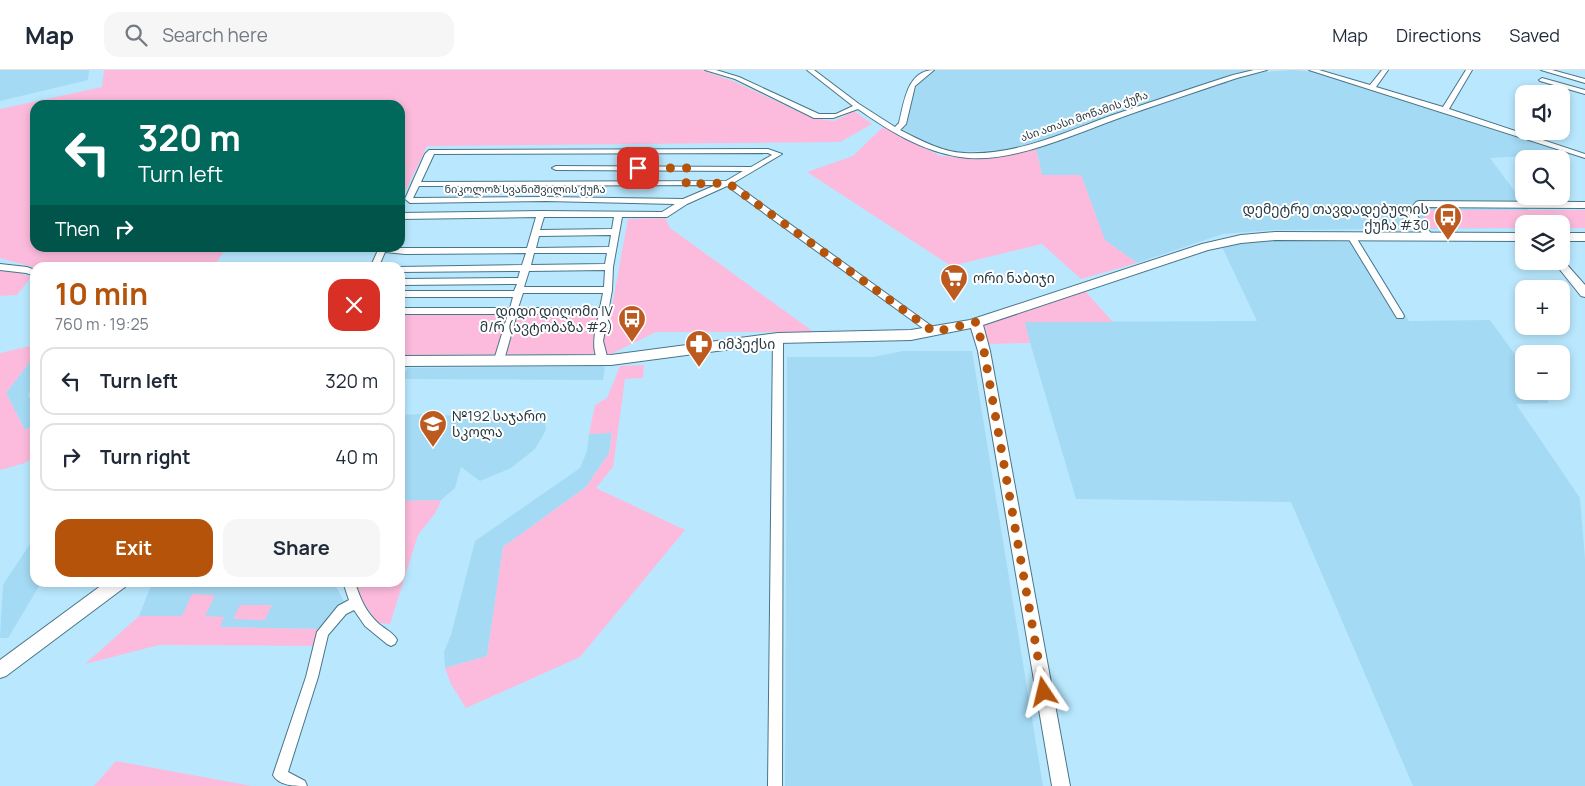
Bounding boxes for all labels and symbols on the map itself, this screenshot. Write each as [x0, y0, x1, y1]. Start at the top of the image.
street label: ასი ათასი მოწამის ქუჩა [1018, 87, 1150, 144]
pin [617, 147, 659, 189]
street label: ნიკოლოზ სვანიშვილის ქუჩა [444, 181, 606, 196]
place label: დემეტრე თავდადებულის ქუჩა #30 [1243, 199, 1429, 234]
bus stop icon: დემეტრე თავდადებულის ქუჩა #30 [1433, 202, 1463, 241]
supermarket icon: ორი ნაბიჯი [939, 263, 969, 302]
place label: ორი ნაბიჯი [973, 268, 1055, 287]
place label: დიდი დიღომი IV მ/რ (ავტობაზა #2) [480, 301, 614, 336]
bus stop icon: დიდი დიღომი IV მ/რ (ავტობაზა #2) [617, 304, 647, 343]
pharmacy icon: იმპექსი [684, 329, 714, 368]
place label: იმპექსი [718, 334, 775, 353]
place label: №192 საჯარო სკოლა [452, 406, 546, 441]
school or university icon: №192 საჯარო სკოლა [418, 409, 448, 448]
position arrow [1017, 665, 1069, 717]

